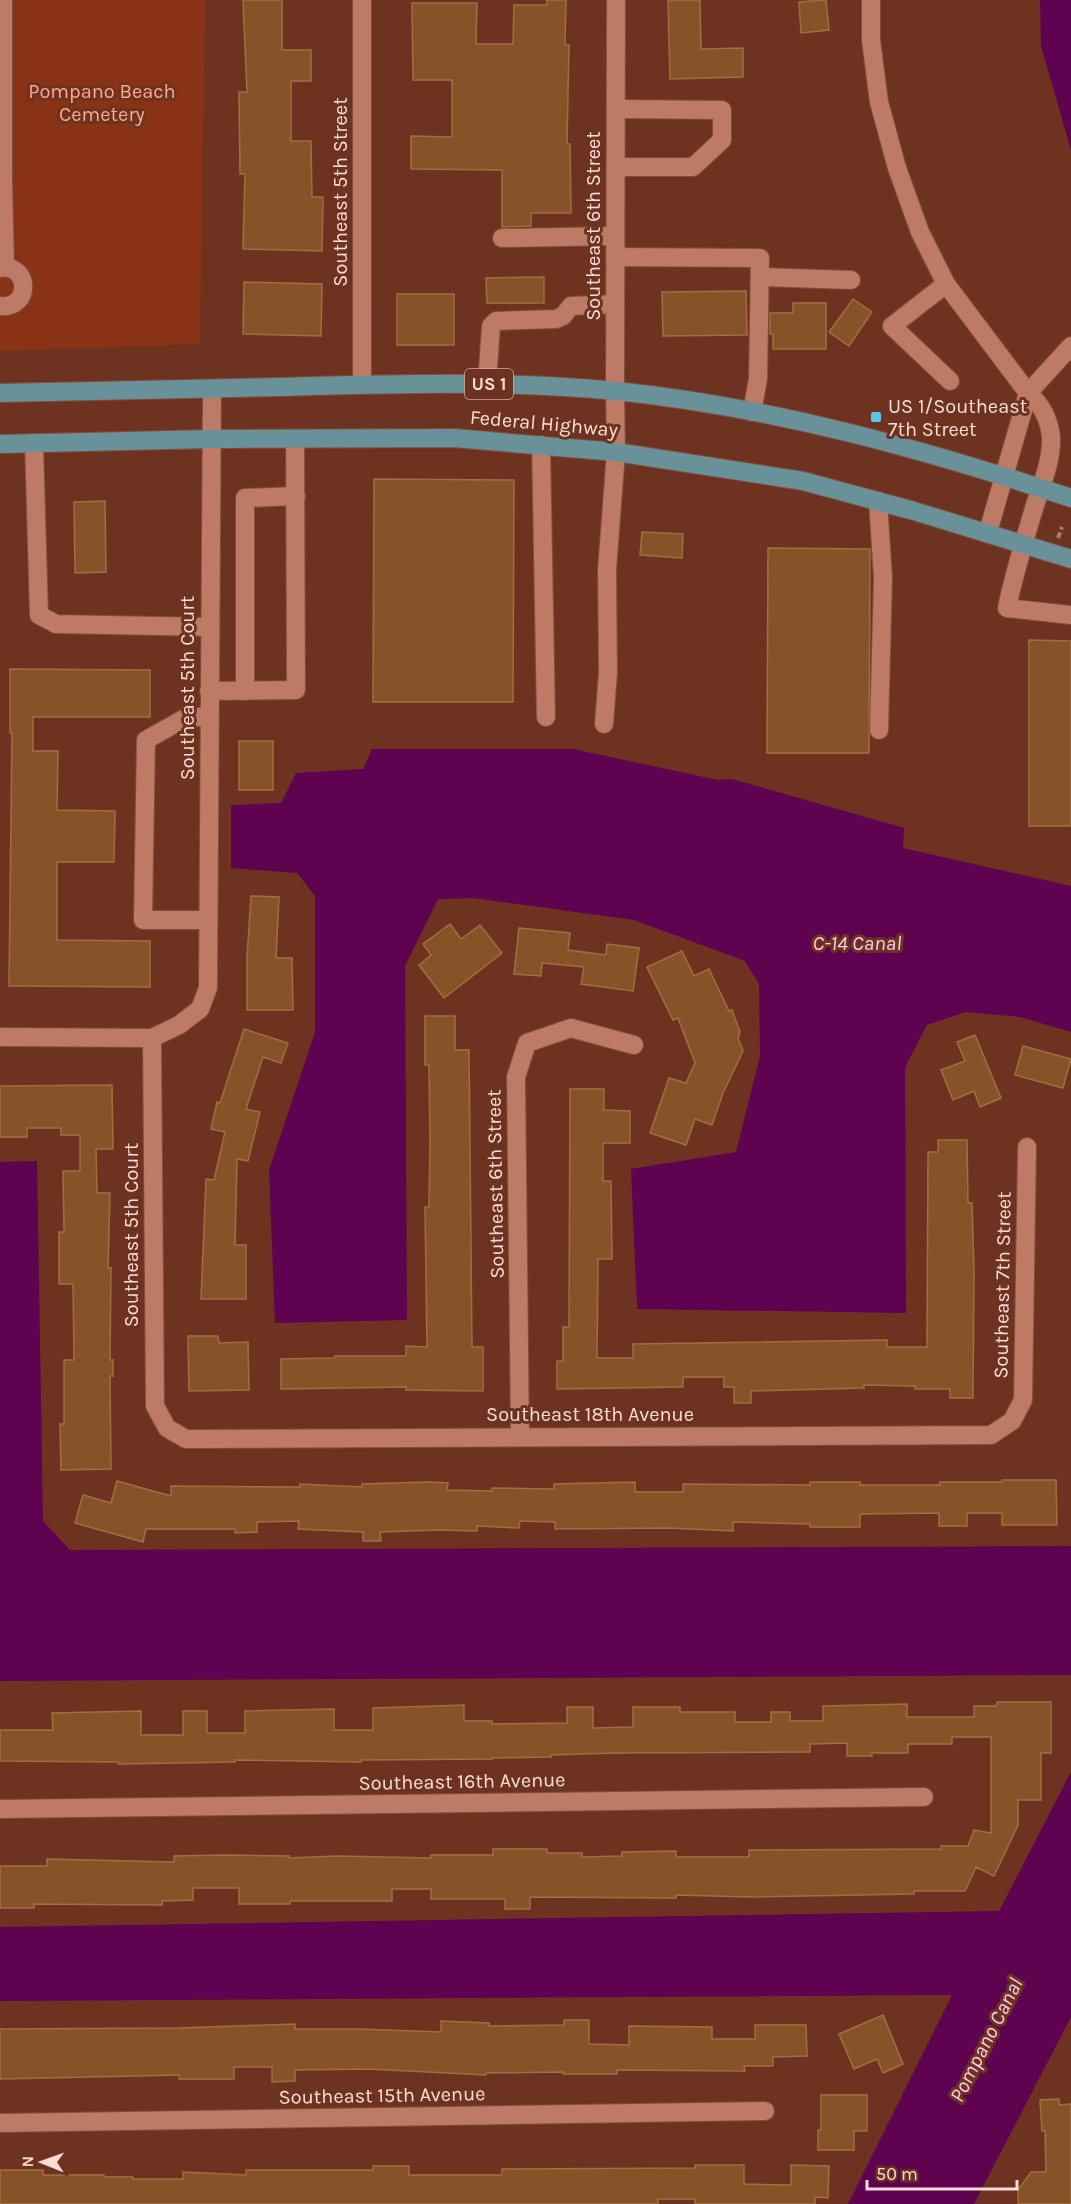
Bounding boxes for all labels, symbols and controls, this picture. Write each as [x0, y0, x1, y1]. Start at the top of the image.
park label: Pompano Beach Cemetery [28, 80, 176, 126]
street label: Southeast 5th Street [329, 97, 352, 287]
street label: Southeast 6th Street [582, 131, 605, 321]
road number: US 1 [465, 369, 513, 399]
place label: US 1/Southeast 7th Street [888, 395, 1028, 441]
street label: Federal Highway [469, 406, 619, 441]
marker: US 1/Southeast 7th Street [869, 410, 883, 424]
street label: Southeast 5th Court [176, 595, 199, 780]
water label: C-14 Canal [813, 931, 901, 955]
street label: Southeast 6th Street [482, 1089, 509, 1279]
street label: Southeast 5th Court [120, 1142, 143, 1327]
street label: Southeast 7th Street [989, 1191, 1016, 1379]
street label: Southeast 18th Avenue [486, 1403, 694, 1426]
street label: Southeast 16th Avenue [358, 1768, 566, 1795]
water label: Pompano Canal [944, 1974, 1028, 2106]
street label: Southeast 15th Avenue [278, 2082, 486, 2109]
north arrow [12, 2132, 72, 2192]
scale bar [867, 2153, 1017, 2191]
text: N [18, 2156, 37, 2168]
text: 50 m [876, 2163, 918, 2185]

